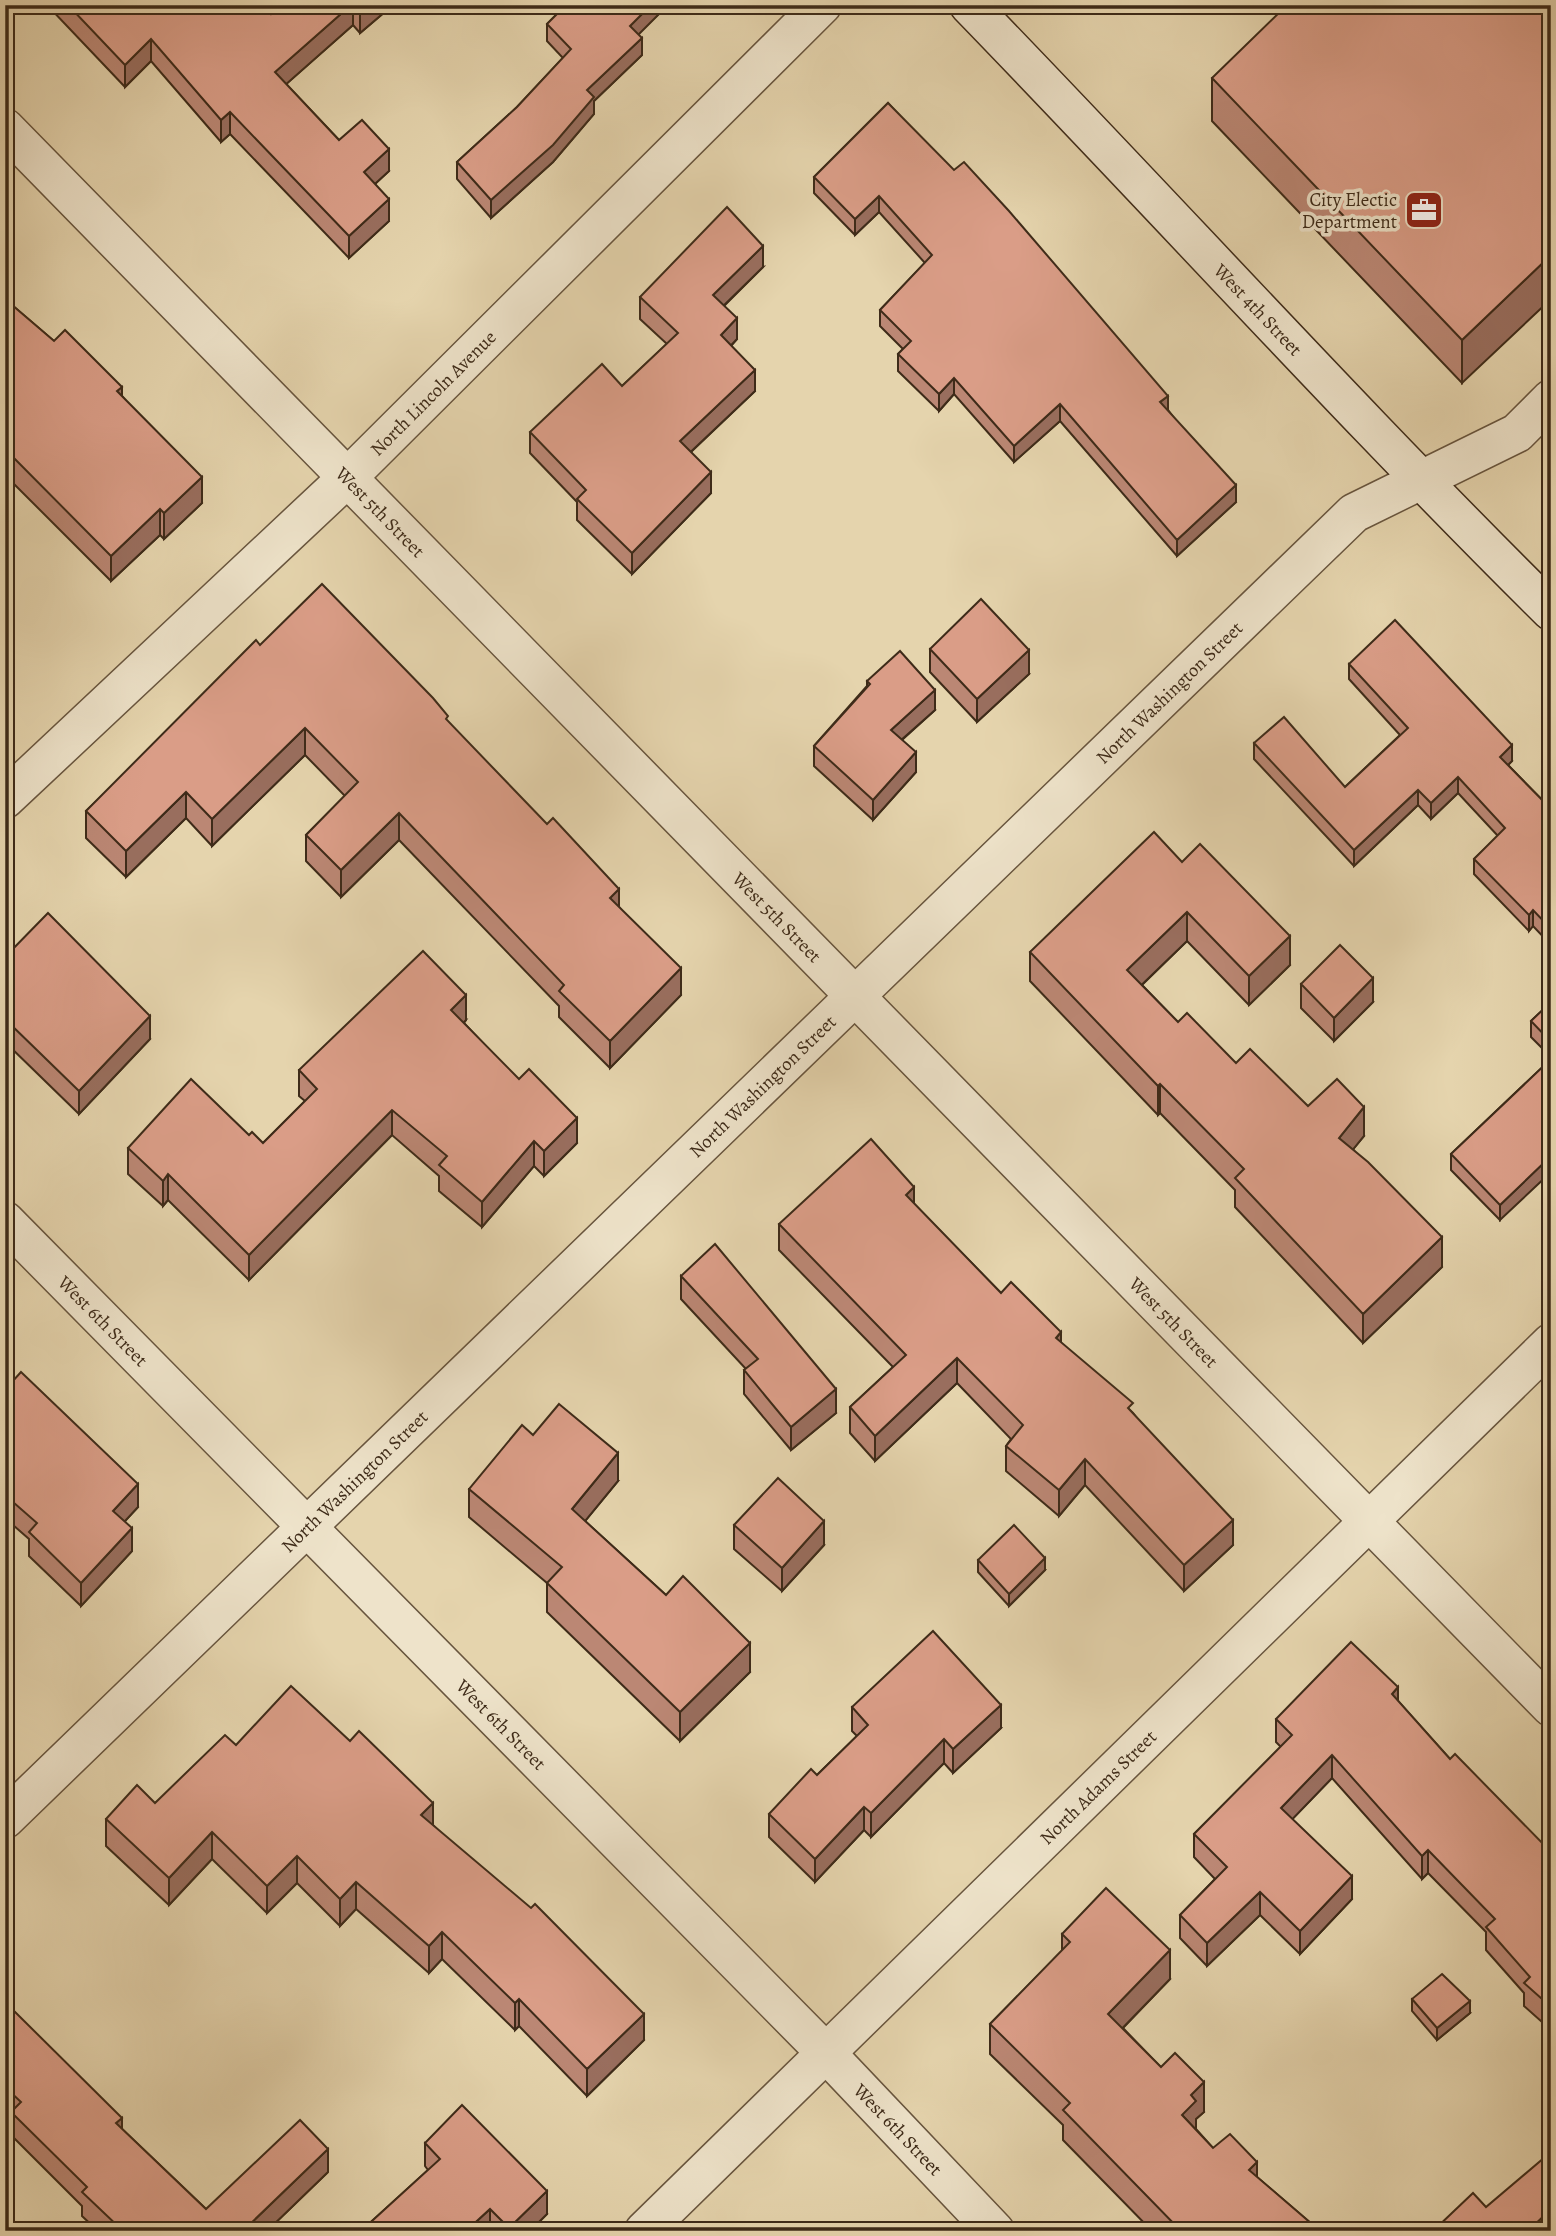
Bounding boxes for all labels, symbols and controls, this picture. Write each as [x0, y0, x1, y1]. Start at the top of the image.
place label: City Electic Department [1302, 187, 1397, 235]
office icon: City Electic Department [1403, 189, 1445, 231]
street label: West 4th Street [1207, 258, 1308, 362]
street label: North Lincoln Avenue [365, 325, 502, 462]
street label: West 5th Street [329, 461, 430, 564]
street label: North Washington Street [1090, 616, 1249, 770]
street label: West 5th Street [726, 866, 827, 969]
street label: North Washington Street [684, 1009, 842, 1164]
street label: West 6th Street [51, 1269, 153, 1373]
street label: West 5th Street [1122, 1271, 1224, 1374]
street label: North Washington Street [276, 1404, 434, 1559]
street label: West 6th Street [449, 1673, 552, 1776]
street label: North Adams Street [1034, 1724, 1163, 1851]
street label: West 6th Street [847, 2077, 948, 2182]

